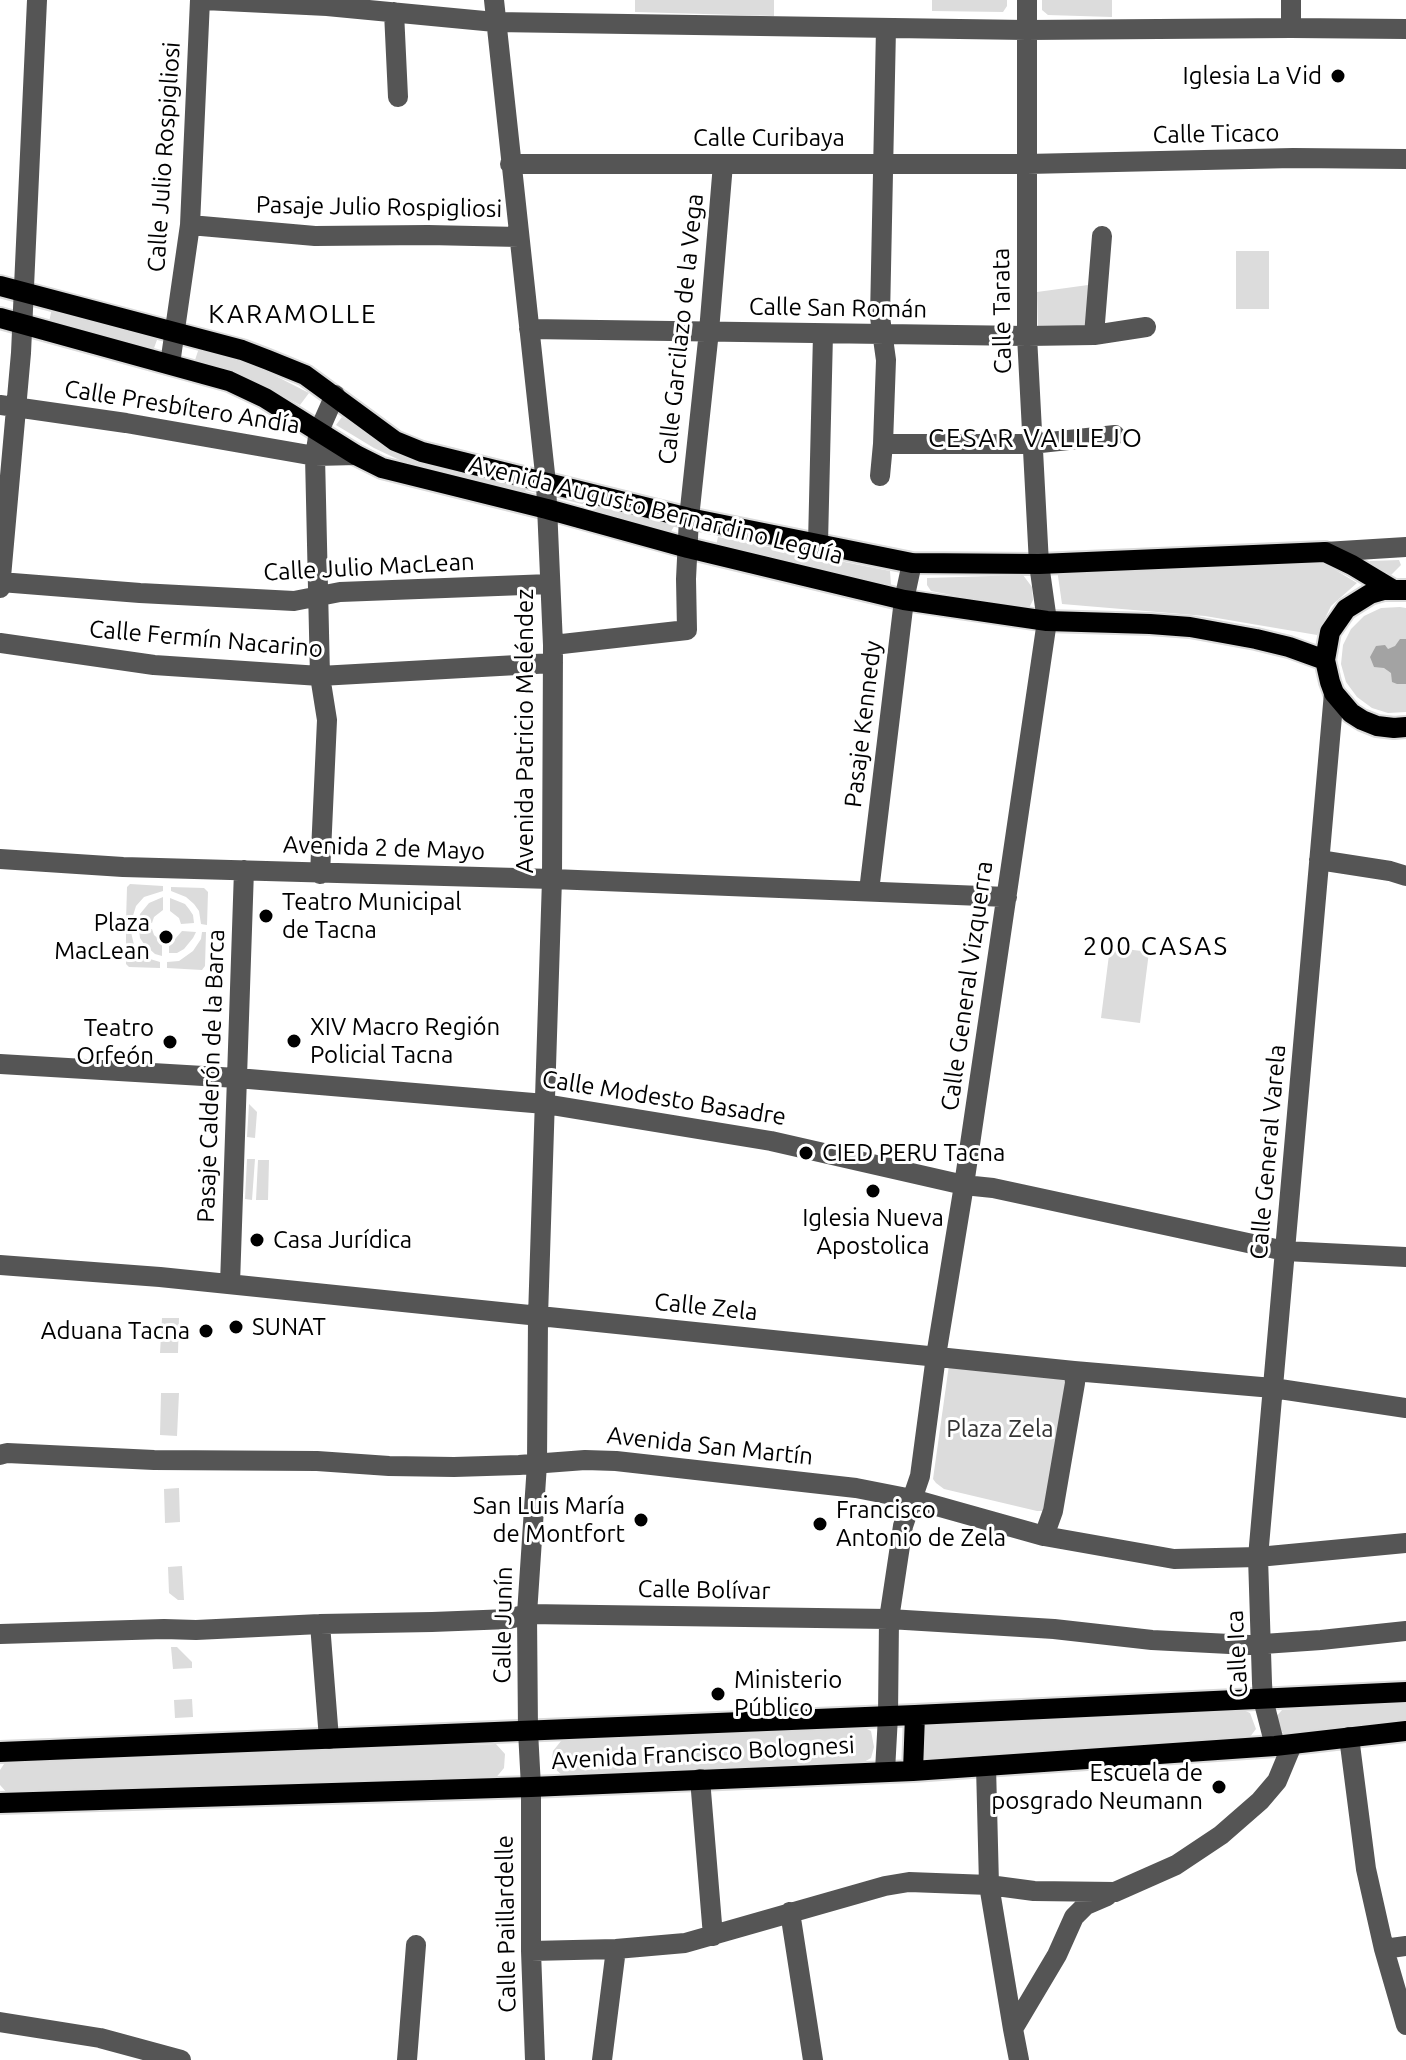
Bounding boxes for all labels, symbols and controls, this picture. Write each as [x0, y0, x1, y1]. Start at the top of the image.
street label: Calle Julio Rospigliosi [142, 41, 186, 273]
place label: Iglesia La Vid [1182, 62, 1322, 90]
marker: Iglesia La Vid [1329, 67, 1347, 85]
street label: Calle Ticaco [1152, 118, 1280, 150]
street label: Calle Curibaya [693, 124, 845, 152]
street label: Pasaje Julio Rospigliosi [256, 190, 502, 224]
street label: Calle Garcilazo de la Vega [652, 192, 710, 466]
street label: Calle Tarata [987, 248, 1017, 374]
street label: Calle San Román [749, 292, 927, 324]
district label: KARAMOLLE [208, 298, 378, 330]
street label: Calle Presbítero Andía [62, 374, 302, 440]
district label: CESAR VALLEJO [928, 422, 1144, 454]
street label: Avenida Augusto Bernardino Leguía [466, 449, 846, 571]
street label: Calle Julio MacLean [263, 547, 475, 587]
street label: Avenida Patricio Meléndez [511, 589, 539, 873]
street label: Calle Fermín Nacarino [88, 614, 324, 664]
street label: Pasaje Kennedy [838, 639, 888, 809]
street label: Avenida 2 de Mayo [282, 830, 486, 866]
street label: Calle General Vizquerra [935, 859, 999, 1113]
place label: Teatro Municipal de Tacna [282, 888, 462, 944]
marker: Teatro Municipal de Tacna [257, 907, 275, 925]
place label: Plaza MacLean [54, 909, 150, 965]
marker: Plaza MacLean [157, 928, 175, 946]
street label: Pasaje Calderón de la Barca [191, 929, 231, 1223]
district label: 200 CASAS [1083, 930, 1229, 962]
place label: XIV Macro Región Policial Tacna [310, 1013, 500, 1069]
place label: Teatro Orfeón [76, 1014, 154, 1070]
marker: XIV Macro Región Policial Tacna [285, 1032, 303, 1050]
marker: Teatro Orfeón [161, 1033, 179, 1051]
street label: Calle General Varela [1244, 1043, 1292, 1261]
street label: Calle Modesto Basadre [540, 1064, 788, 1132]
place label: CIED PERU Tacna [822, 1139, 1005, 1167]
marker: CIED PERU Tacna [797, 1144, 815, 1162]
marker: Iglesia Nueva Apostolica [864, 1182, 882, 1200]
place label: Iglesia Nueva Apostolica [802, 1204, 944, 1260]
place label: Casa Jurídica [273, 1226, 412, 1254]
marker: Casa Jurídica [248, 1231, 266, 1249]
street label: Calle Zela [653, 1287, 759, 1327]
place label: SUNAT [252, 1313, 326, 1341]
place label: Aduana Tacna [41, 1317, 190, 1345]
marker: SUNAT [227, 1318, 245, 1336]
marker: Aduana Tacna [197, 1322, 215, 1340]
park label: Plaza Zela [946, 1415, 1054, 1443]
street label: Avenida San Martín [606, 1421, 814, 1471]
place label: San Luis María de Montfort [473, 1492, 625, 1548]
place label: Francisco Antonio de Zela [836, 1496, 1006, 1552]
marker: San Luis María de Montfort [632, 1511, 650, 1529]
marker: Francisco Antonio de Zela [811, 1515, 829, 1533]
street label: Calle Junín [488, 1566, 518, 1684]
street label: Calle Bolívar [637, 1574, 771, 1606]
street label: Calle Ica [1220, 1609, 1254, 1699]
place label: Ministerio Público [734, 1666, 842, 1722]
marker: Ministerio Público [709, 1685, 727, 1703]
street label: Avenida Francisco Bolognesi [551, 1731, 855, 1775]
place label: Escuela de posgrado Neumann [991, 1759, 1203, 1815]
marker: Escuela de posgrado Neumann [1210, 1778, 1228, 1796]
street label: Calle Paillardelle [490, 1835, 522, 2013]

